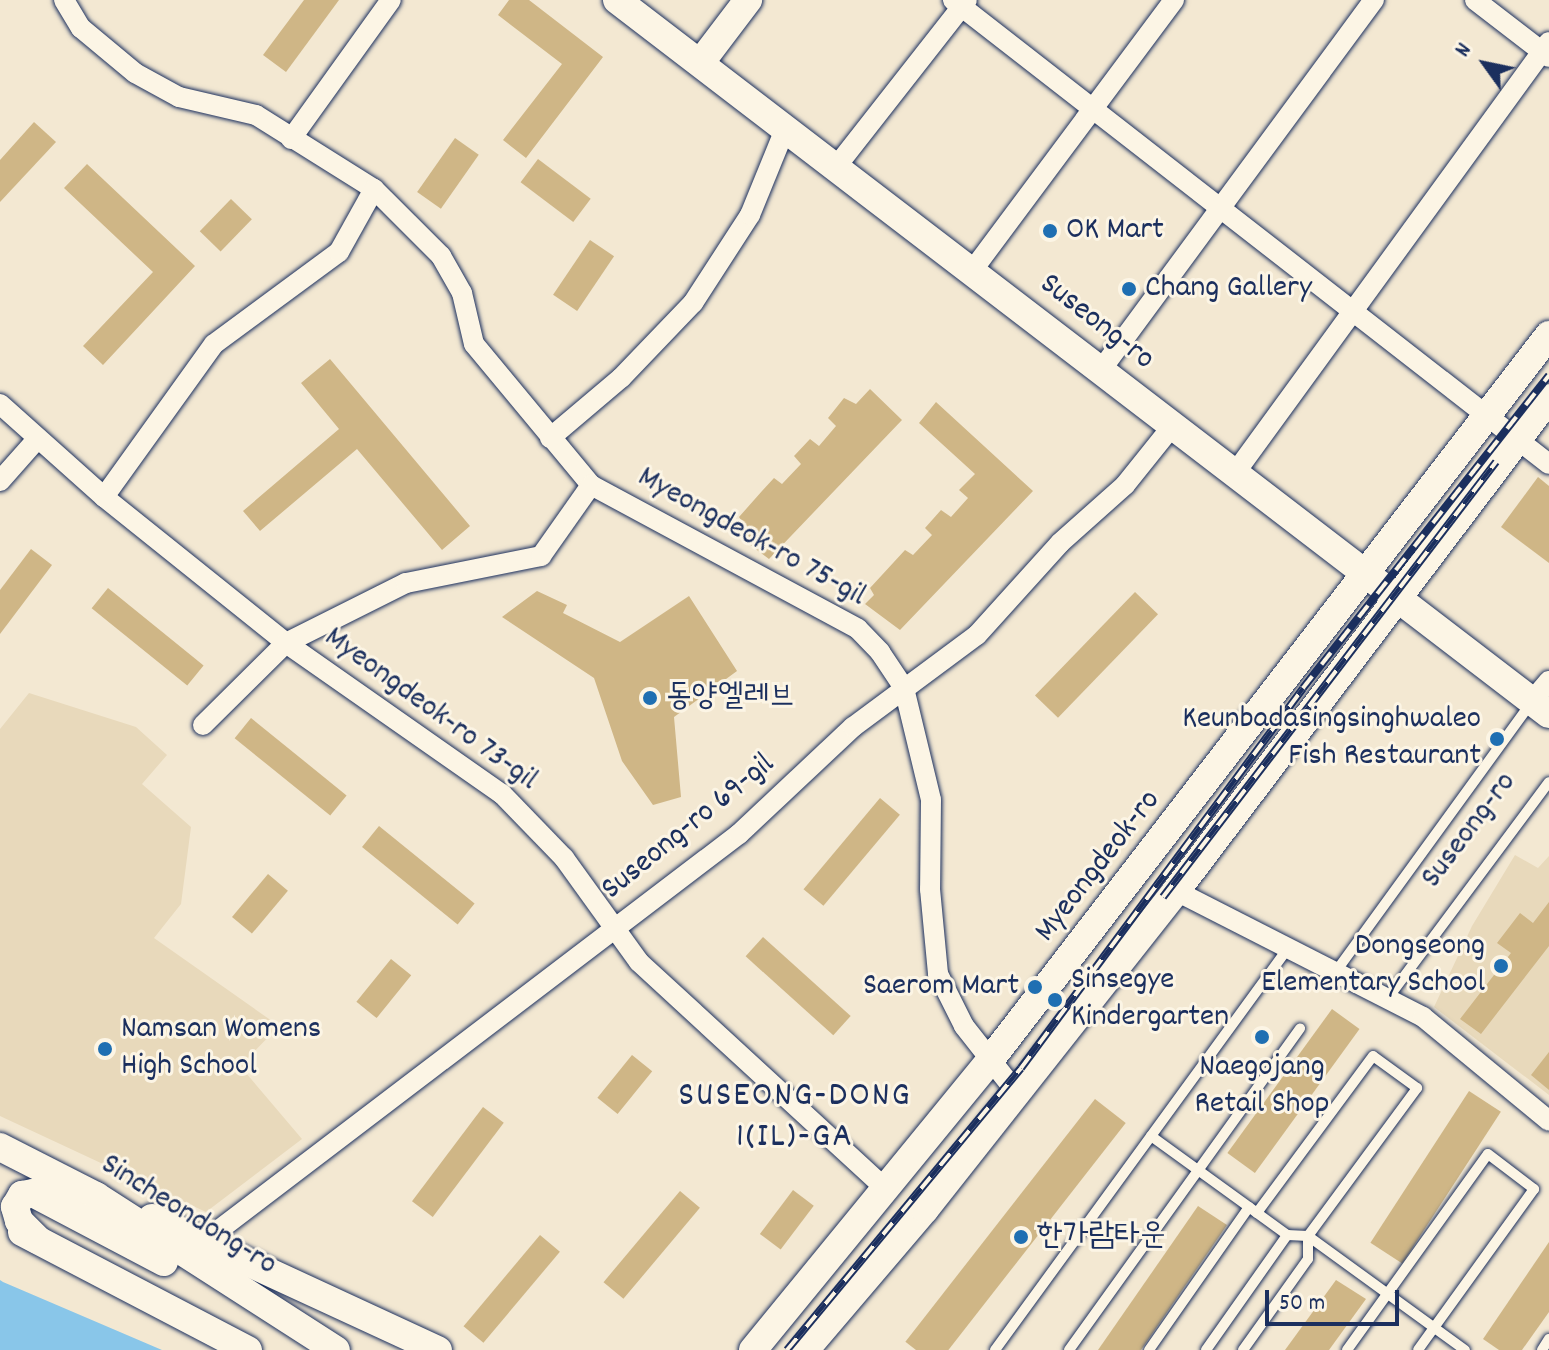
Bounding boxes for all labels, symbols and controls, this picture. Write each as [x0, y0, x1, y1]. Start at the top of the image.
north arrow [1445, 24, 1525, 104]
text: N [1448, 38, 1480, 64]
place label: OK Mart [1066, 212, 1164, 250]
marker: OK Mart [1041, 222, 1059, 240]
street label: Suseong-ro [1031, 266, 1161, 380]
place label: Chang Gallery [1145, 270, 1312, 308]
marker: Chang Gallery [1120, 280, 1138, 298]
street label: Myeongdeok-ro 75-gil [630, 459, 872, 617]
street label: Myeongdeok-ro 73-gil [316, 620, 544, 800]
place label: 동양엘레브 [666, 679, 795, 717]
marker: 동양엘레브 [641, 689, 659, 707]
place label: Keunbadasingsinghwaleo Fish Restaurant [1182, 702, 1481, 777]
marker: Keunbadasingsinghwaleo Fish Restaurant [1488, 730, 1506, 748]
street label: Suseong-ro 69-gil [595, 746, 783, 910]
street label: Suseong-ro [1414, 765, 1526, 897]
street label: Myeongdeok-ro [1028, 783, 1170, 951]
place label: Dongseong Elementary School [1261, 929, 1485, 1004]
marker: Dongseong Elementary School [1492, 957, 1510, 975]
place label: Sinsegye Kindergarten [1071, 963, 1229, 1038]
place label: Saerom Mart [863, 968, 1019, 1006]
marker: Saerom Mart [1026, 978, 1044, 996]
marker: Sinsegye Kindergarten [1046, 991, 1064, 1009]
place label: Namsan Womens High School [121, 1012, 321, 1087]
marker: Naegojang Retail Shop [1253, 1028, 1271, 1046]
marker: Namsan Womens High School [96, 1040, 114, 1058]
place label: Naegojang Retail Shop [1194, 1050, 1330, 1125]
district label: SUSEONG-DONG 1(IL)-GA [678, 1075, 912, 1160]
street label: Sincheondong-ro [93, 1147, 283, 1285]
place label: 한가람타운 [1037, 1218, 1166, 1256]
marker: 한가람타운 [1012, 1228, 1030, 1246]
scale bar [1269, 1274, 1403, 1324]
text: 50 m [1279, 1287, 1325, 1321]

